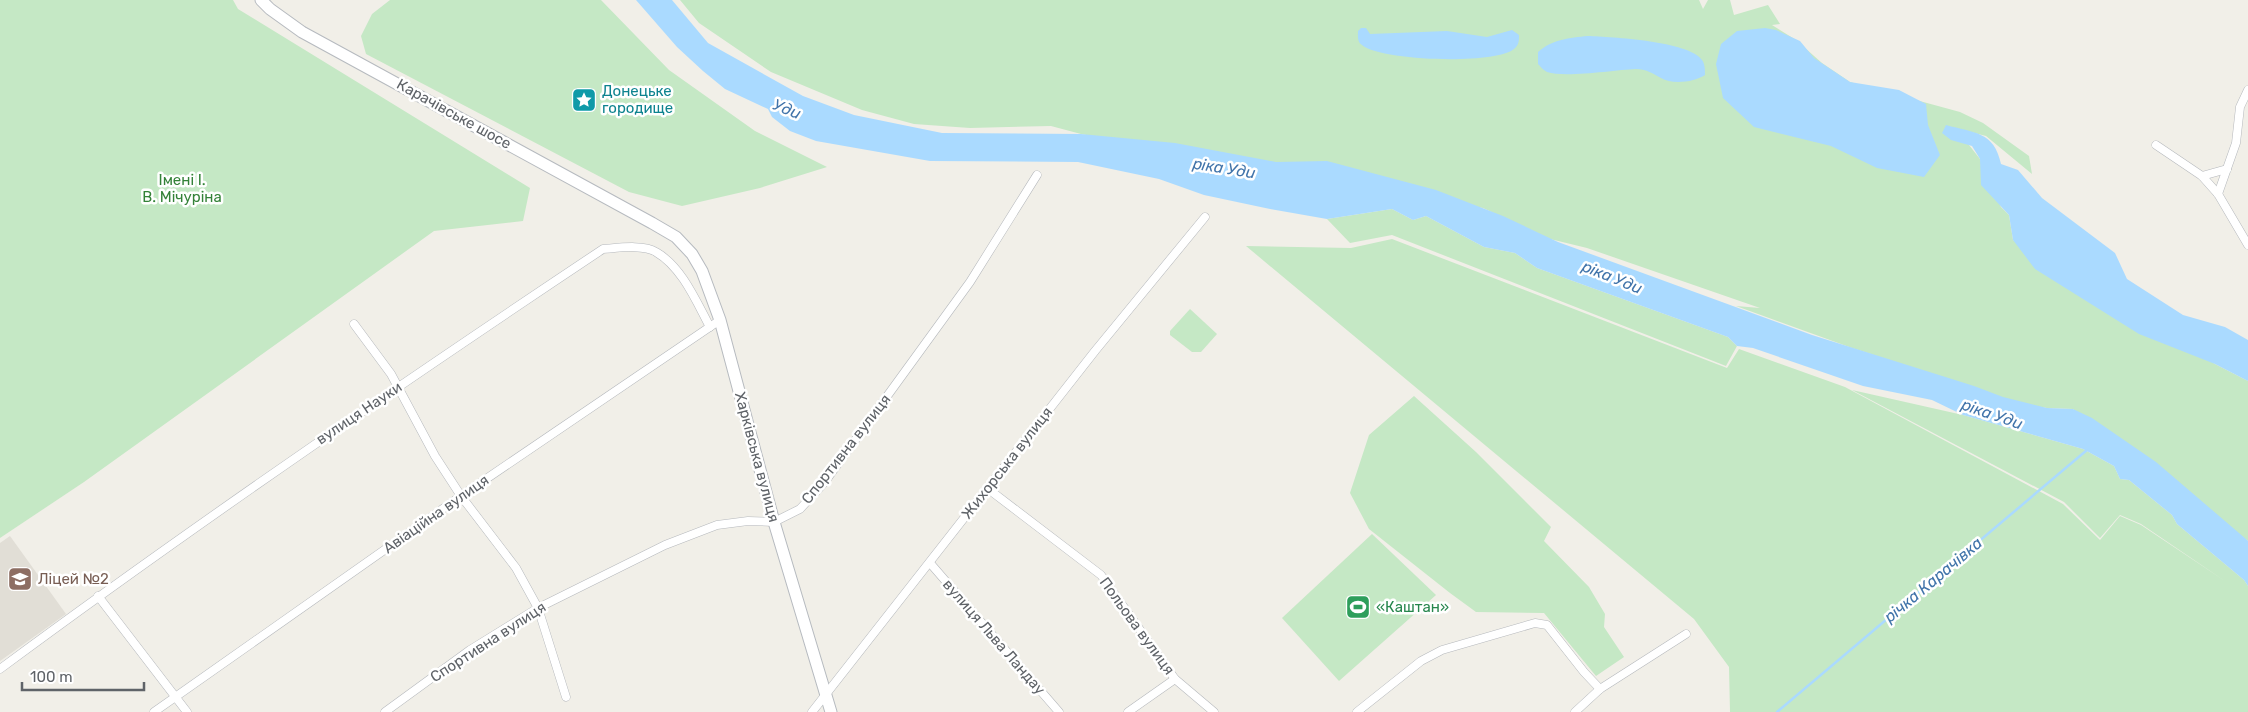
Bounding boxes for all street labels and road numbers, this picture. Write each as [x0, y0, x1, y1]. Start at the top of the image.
street label: Карачівське шосе [394, 75, 514, 153]
street label: вулиця Науки [313, 378, 405, 448]
street label: Харківська вулиця [731, 390, 783, 524]
street label: Спортивна вулиця [798, 391, 894, 507]
street label: Жихорська вулиця [958, 404, 1056, 522]
street label: Авіаційна вулиця [380, 471, 492, 557]
street label: Польова вулиця [1096, 574, 1178, 678]
street label: вулиця Льва Ландау [939, 576, 1049, 698]
street label: Спортивна вулиця [427, 598, 549, 686]

